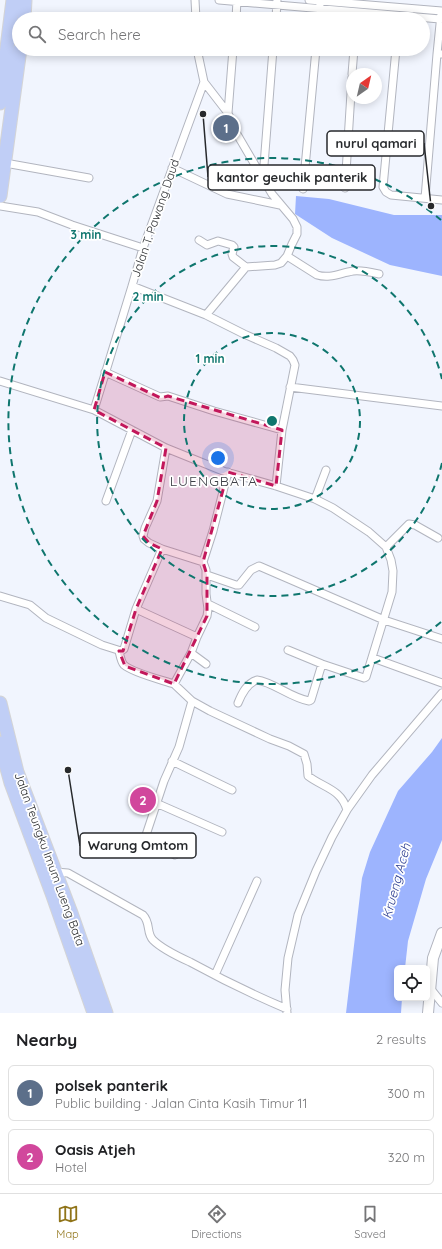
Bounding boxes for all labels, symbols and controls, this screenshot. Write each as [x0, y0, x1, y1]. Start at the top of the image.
search box [12, 12, 430, 56]
icon: search [26, 23, 48, 45]
text: Search here [58, 25, 141, 44]
north arrow [346, 68, 382, 104]
pin: 1 [213, 113, 239, 143]
callout: nurul qamari [327, 131, 424, 156]
text: nurul qamari [336, 135, 417, 151]
street label: Jalan T. Pawang Daud [128, 157, 182, 279]
callout: kantor geuchik panterik [208, 165, 375, 190]
text: kantor geuchik panterik [217, 169, 367, 185]
text: 3 min [71, 227, 101, 242]
text: 2 min [132, 289, 164, 304]
text: 1 min [195, 351, 225, 366]
centre of rings [265, 414, 279, 428]
your location [208, 448, 228, 468]
district label: LUENGBATA [170, 472, 258, 490]
street label: Jalan Teungku Imum Lueng Bata [12, 770, 88, 948]
pin: 2 [130, 785, 156, 815]
callout: Warung Omtom [80, 833, 196, 858]
text: Warung Omtom [88, 837, 188, 853]
water label: Krueng Aceh [378, 841, 414, 920]
map controls [394, 965, 430, 1001]
button: locate [394, 965, 430, 1001]
text: Nearby [16, 1029, 77, 1050]
text: 2 results [376, 1031, 426, 1047]
text: polsek panterik [55, 1076, 168, 1095]
text: 1 [27, 1085, 33, 1101]
text: 300 m [387, 1085, 425, 1101]
text: Public building · Jalan Cinta Kasih Timur 11 [55, 1095, 307, 1111]
text: Oasis Atjeh [55, 1140, 135, 1159]
text: 2 [26, 1149, 34, 1165]
text: 320 m [388, 1149, 425, 1165]
text: Hotel [55, 1159, 87, 1175]
tab: Map [56, 1203, 79, 1241]
tab: Directions [191, 1203, 242, 1241]
tab: Saved [354, 1203, 386, 1241]

